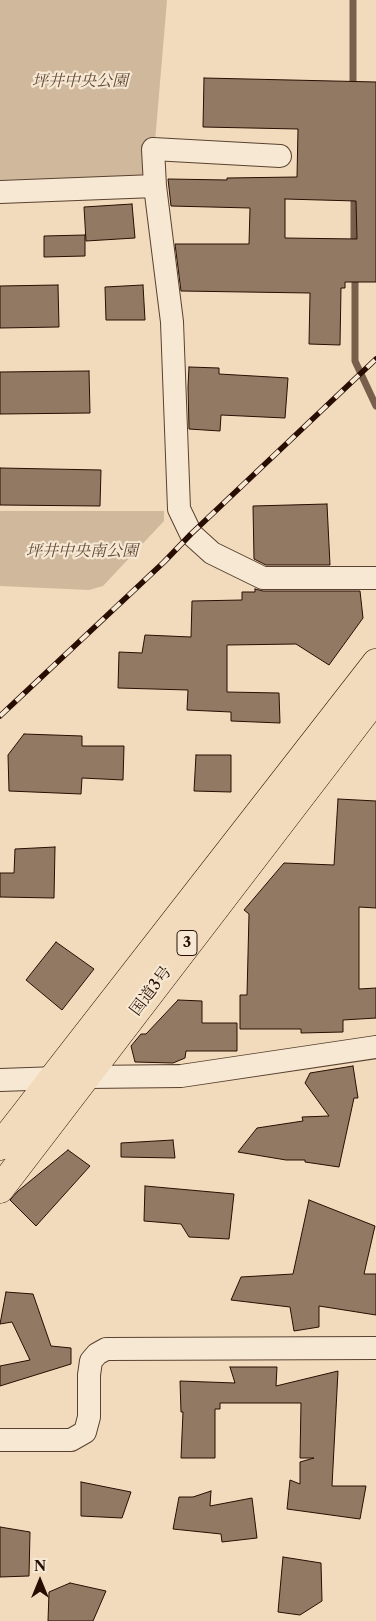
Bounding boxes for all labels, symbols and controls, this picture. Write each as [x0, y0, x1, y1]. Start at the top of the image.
park label: 坪井中央公園 [32, 71, 128, 91]
park label: 坪井中央南公園 [26, 541, 138, 561]
road number: 3 [177, 930, 197, 956]
street label: 国道3号 [126, 963, 176, 1019]
north arrow [15, 1556, 65, 1606]
text: N [34, 1557, 46, 1575]

